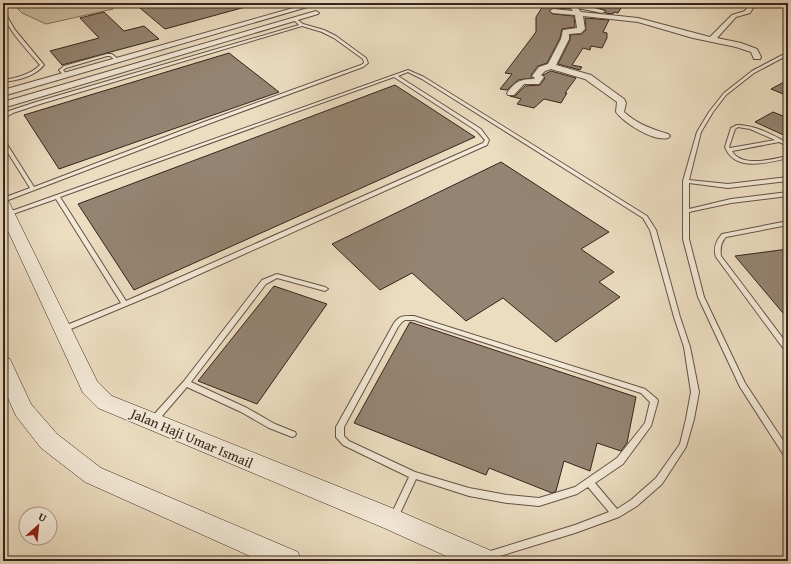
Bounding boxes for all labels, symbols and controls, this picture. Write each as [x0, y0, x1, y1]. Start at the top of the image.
street label: Jalan Haji Umar Ismail [126, 402, 256, 473]
north arrow [18, 506, 58, 546]
text: U [36, 508, 50, 526]

